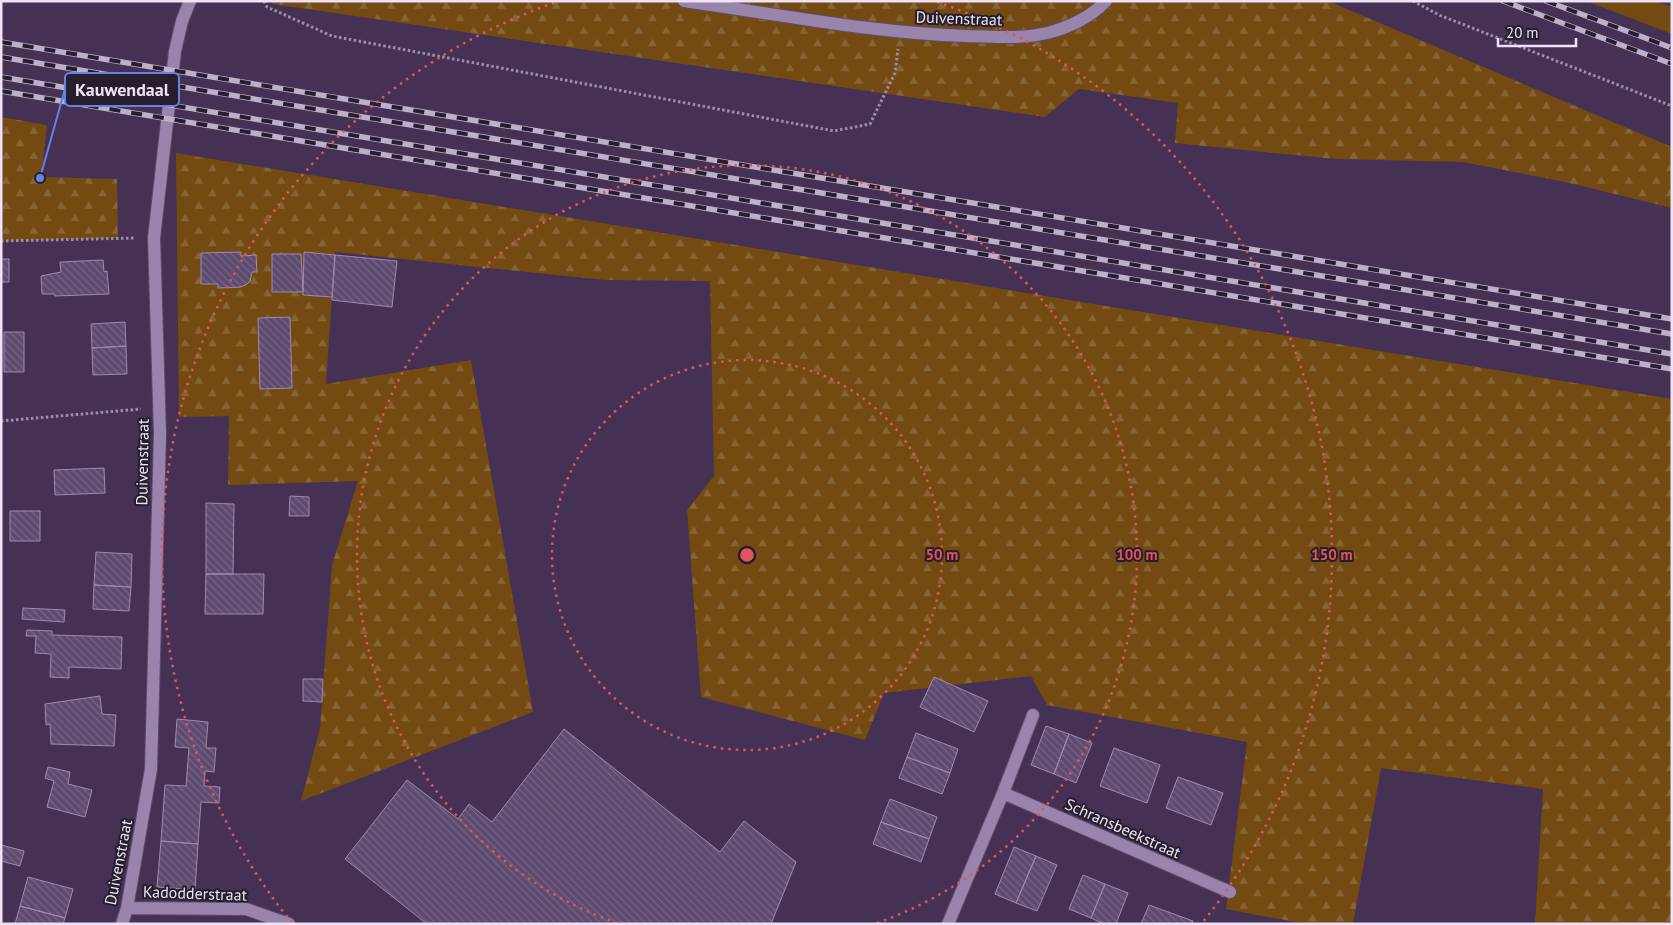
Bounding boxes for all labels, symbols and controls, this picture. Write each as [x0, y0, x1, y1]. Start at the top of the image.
street label: Duivenstraat [915, 6, 1003, 30]
scale bar [1498, 15, 1576, 47]
text: 20 m [1506, 23, 1539, 42]
callout: Kauwendaal [65, 73, 179, 106]
text: Kauwendaal [75, 78, 170, 101]
street label: Duivenstraat [131, 418, 153, 506]
text: 50 m [926, 545, 958, 564]
text: 100 m [1116, 545, 1158, 564]
text: 150 m [1311, 545, 1353, 564]
centre of rings [738, 546, 756, 564]
street label: Schransbeekstraat [1062, 794, 1185, 863]
street label: Duivenstraat [100, 817, 136, 906]
street label: Kadodderstraat [143, 881, 248, 905]

